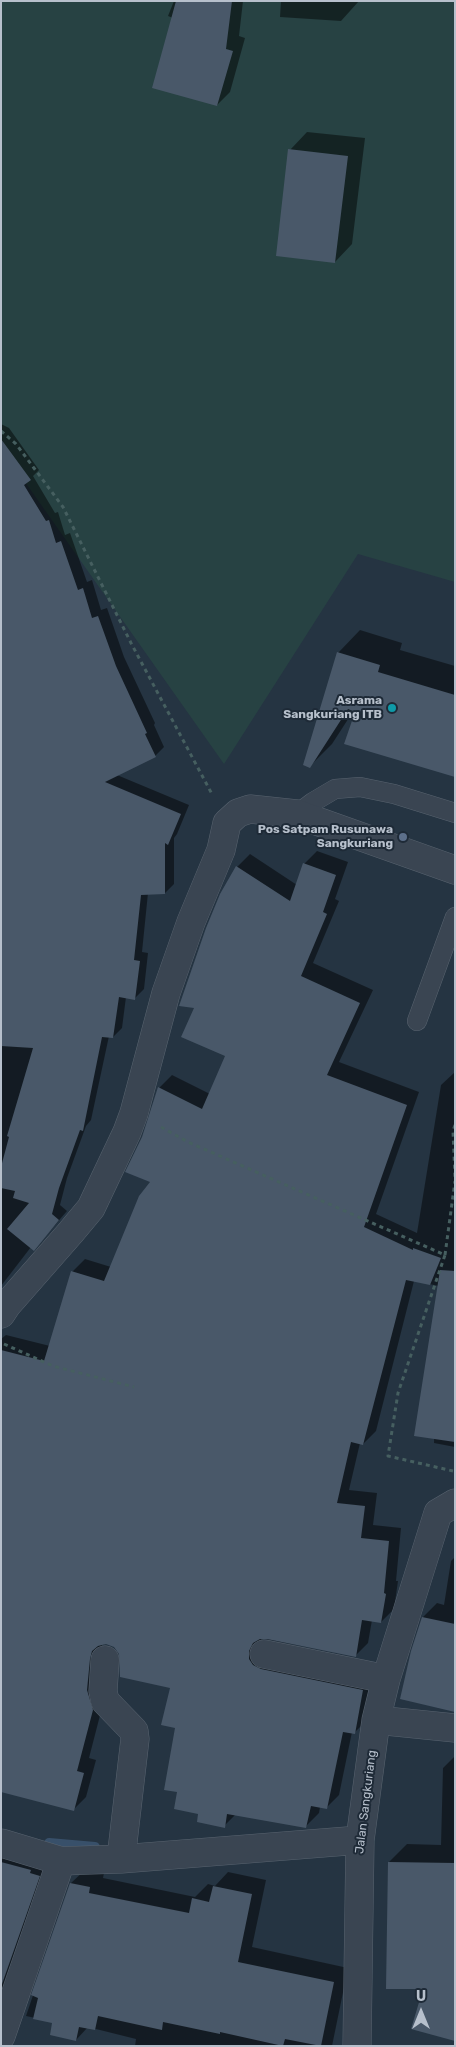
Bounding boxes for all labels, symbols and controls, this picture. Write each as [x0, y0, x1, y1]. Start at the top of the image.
place label: Asrama Sangkuriang ITB [283, 694, 382, 722]
marker: Asrama Sangkuriang ITB [386, 702, 398, 714]
place label: Pos Satpam Rusunawa Sangkuriang [258, 823, 393, 851]
marker: Pos Satpam Rusunawa Sangkuriang [397, 831, 409, 843]
street label: Jalan Sangkuriang [352, 1749, 380, 1855]
north arrow [396, 1987, 446, 2037]
text: U [416, 1988, 426, 2005]

